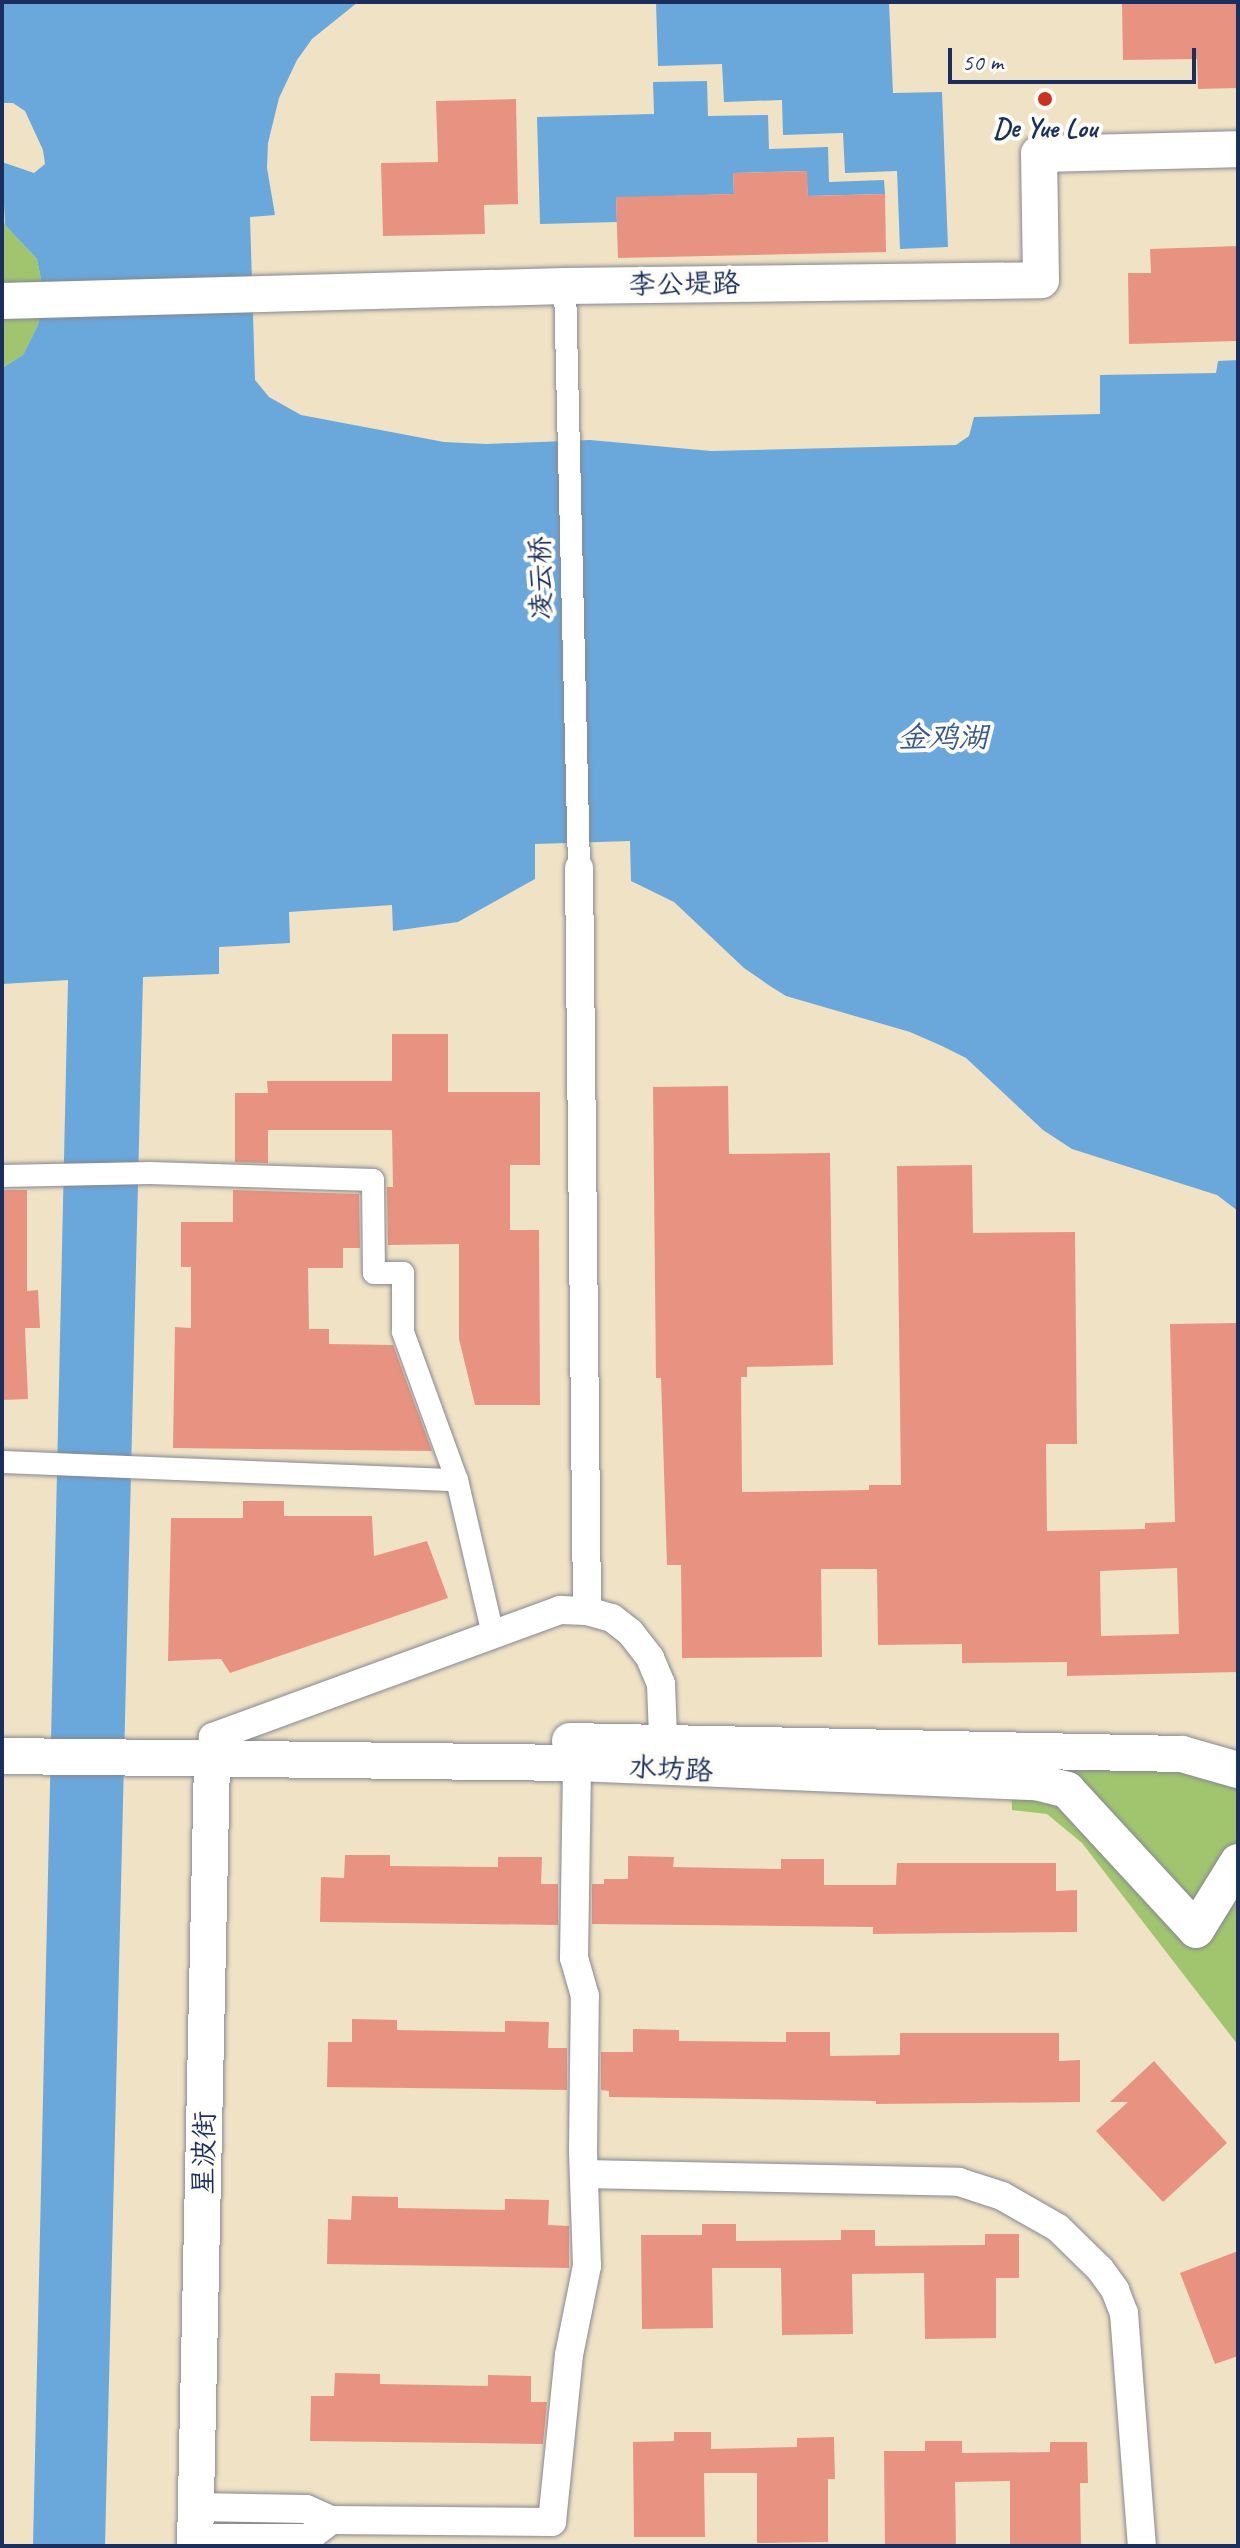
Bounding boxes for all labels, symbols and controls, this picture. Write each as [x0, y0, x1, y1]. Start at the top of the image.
scale bar [952, 32, 1200, 82]
text: 50 m [962, 47, 1003, 77]
marker: De Yue Lou [1036, 90, 1054, 108]
place label: De Yue Lou [993, 111, 1097, 145]
street label: 李公堤路 [628, 266, 740, 302]
street label: 凌云桥 [523, 536, 559, 620]
water label: 金鸡湖 [898, 719, 988, 755]
street label: 水坊路 [628, 1750, 714, 1788]
street label: 星波街 [186, 2111, 222, 2195]

